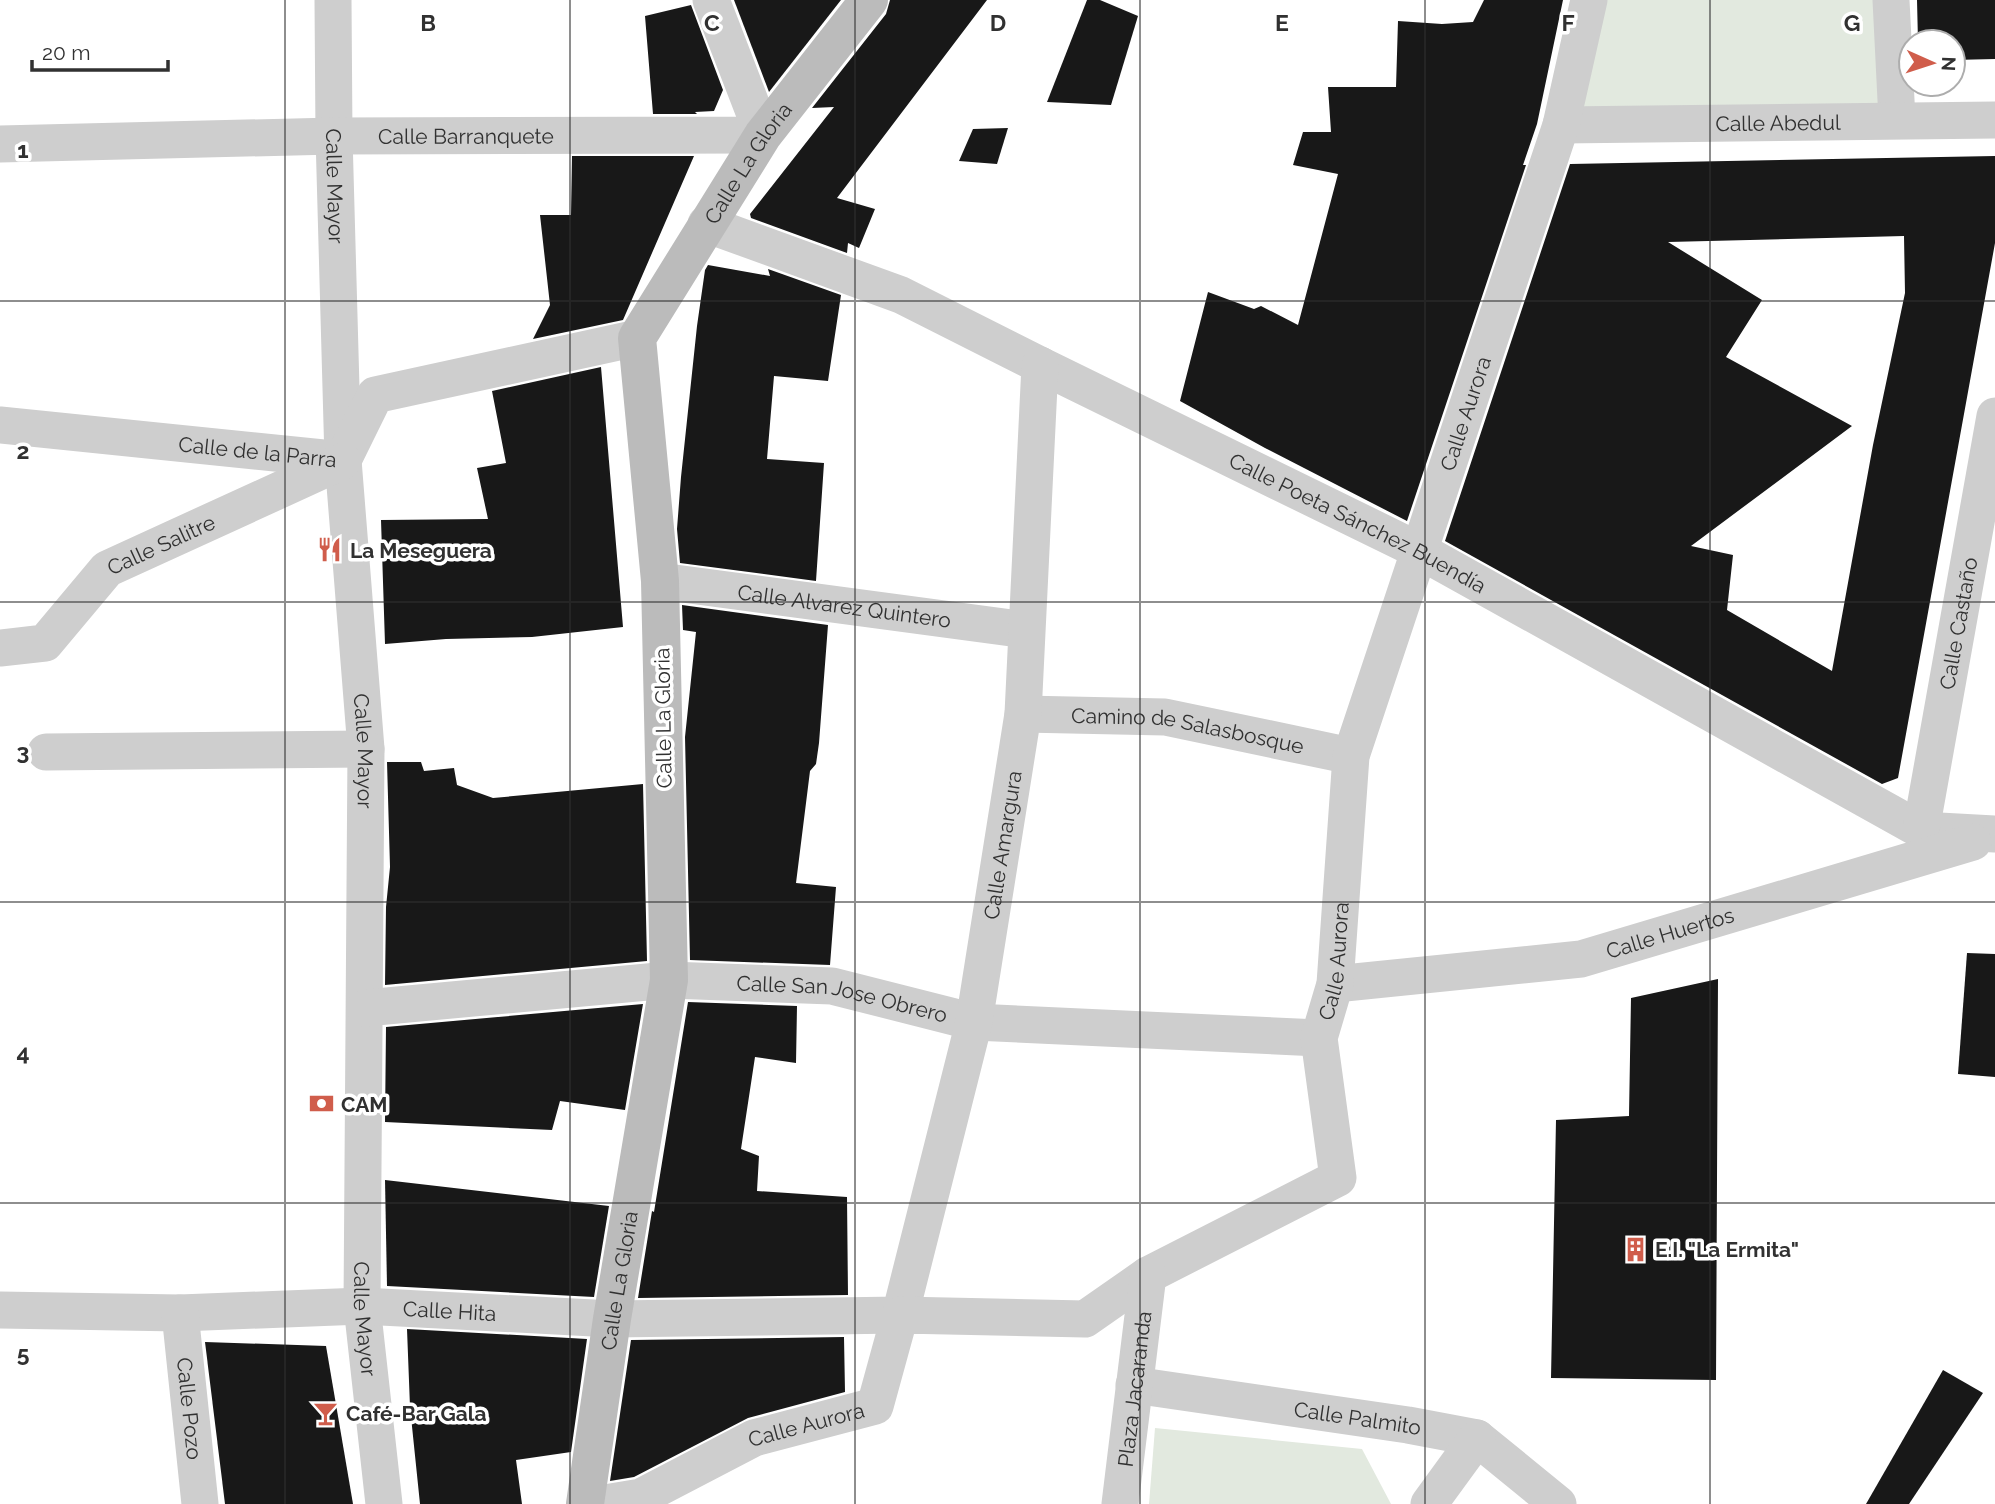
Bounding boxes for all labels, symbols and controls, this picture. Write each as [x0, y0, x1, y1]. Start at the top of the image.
text: B [420, 9, 436, 36]
text: C [704, 9, 720, 36]
text: D [990, 9, 1006, 36]
text: E [1275, 9, 1289, 36]
text: F [1561, 9, 1575, 36]
text: G [1844, 9, 1860, 36]
scale bar [32, 28, 168, 72]
north arrow [1897, 28, 1967, 98]
text: 20 m [42, 40, 90, 65]
text: N [1938, 56, 1960, 72]
street label: Calle La Gloria [698, 97, 797, 228]
street label: Calle Abedul [1715, 109, 1841, 136]
street label: Calle Barranquete [378, 123, 554, 148]
street label: Calle Mayor [321, 128, 350, 245]
text: 1 [17, 136, 29, 163]
street label: Calle Aurora [1434, 353, 1496, 474]
street label: Calle de la Parra [177, 431, 338, 472]
text: 2 [17, 437, 29, 464]
street label: Calle Poeta Sánchez Buendía [1225, 447, 1491, 598]
street label: Calle Salitre [103, 509, 219, 580]
restaurant icon: La Meseguera [316, 536, 344, 564]
place label: La Meseguera [350, 538, 492, 563]
street label: Calle Castaño [1934, 555, 1982, 692]
street label: Calle Alvarez Quintero [736, 579, 953, 632]
street label: Calle La Gloria [649, 647, 677, 789]
street label: Calle Mayor [349, 692, 379, 809]
street label: Camino de Salasbosque [1071, 703, 1306, 758]
text: 3 [17, 738, 29, 765]
street label: Calle Amargura [978, 769, 1026, 921]
street label: Calle Aurora [1313, 901, 1353, 1023]
street label: Calle Huertos [1603, 902, 1737, 963]
street label: Calle San Jose Obrero [736, 970, 950, 1027]
text: 4 [16, 1039, 30, 1066]
bank icon: CAM [307, 1090, 335, 1118]
place label: CAM [341, 1092, 387, 1117]
street label: Calle La Gloria [595, 1209, 642, 1352]
building icon: E.I. "La Ermita" [1621, 1235, 1649, 1263]
place label: E.I. "La Ermita" [1655, 1237, 1799, 1262]
street label: Calle Mayor [349, 1261, 382, 1378]
street label: Calle Hita [402, 1296, 497, 1325]
street label: Plaza Jacaranda [1112, 1310, 1156, 1468]
text: 5 [17, 1340, 30, 1367]
street label: Calle Pozo [172, 1356, 208, 1461]
street label: Calle Palmito [1292, 1396, 1423, 1440]
street label: Calle Aurora [745, 1397, 867, 1452]
bar icon: Café-Bar Gala [312, 1399, 340, 1427]
place label: Café-Bar Gala [346, 1401, 486, 1426]

